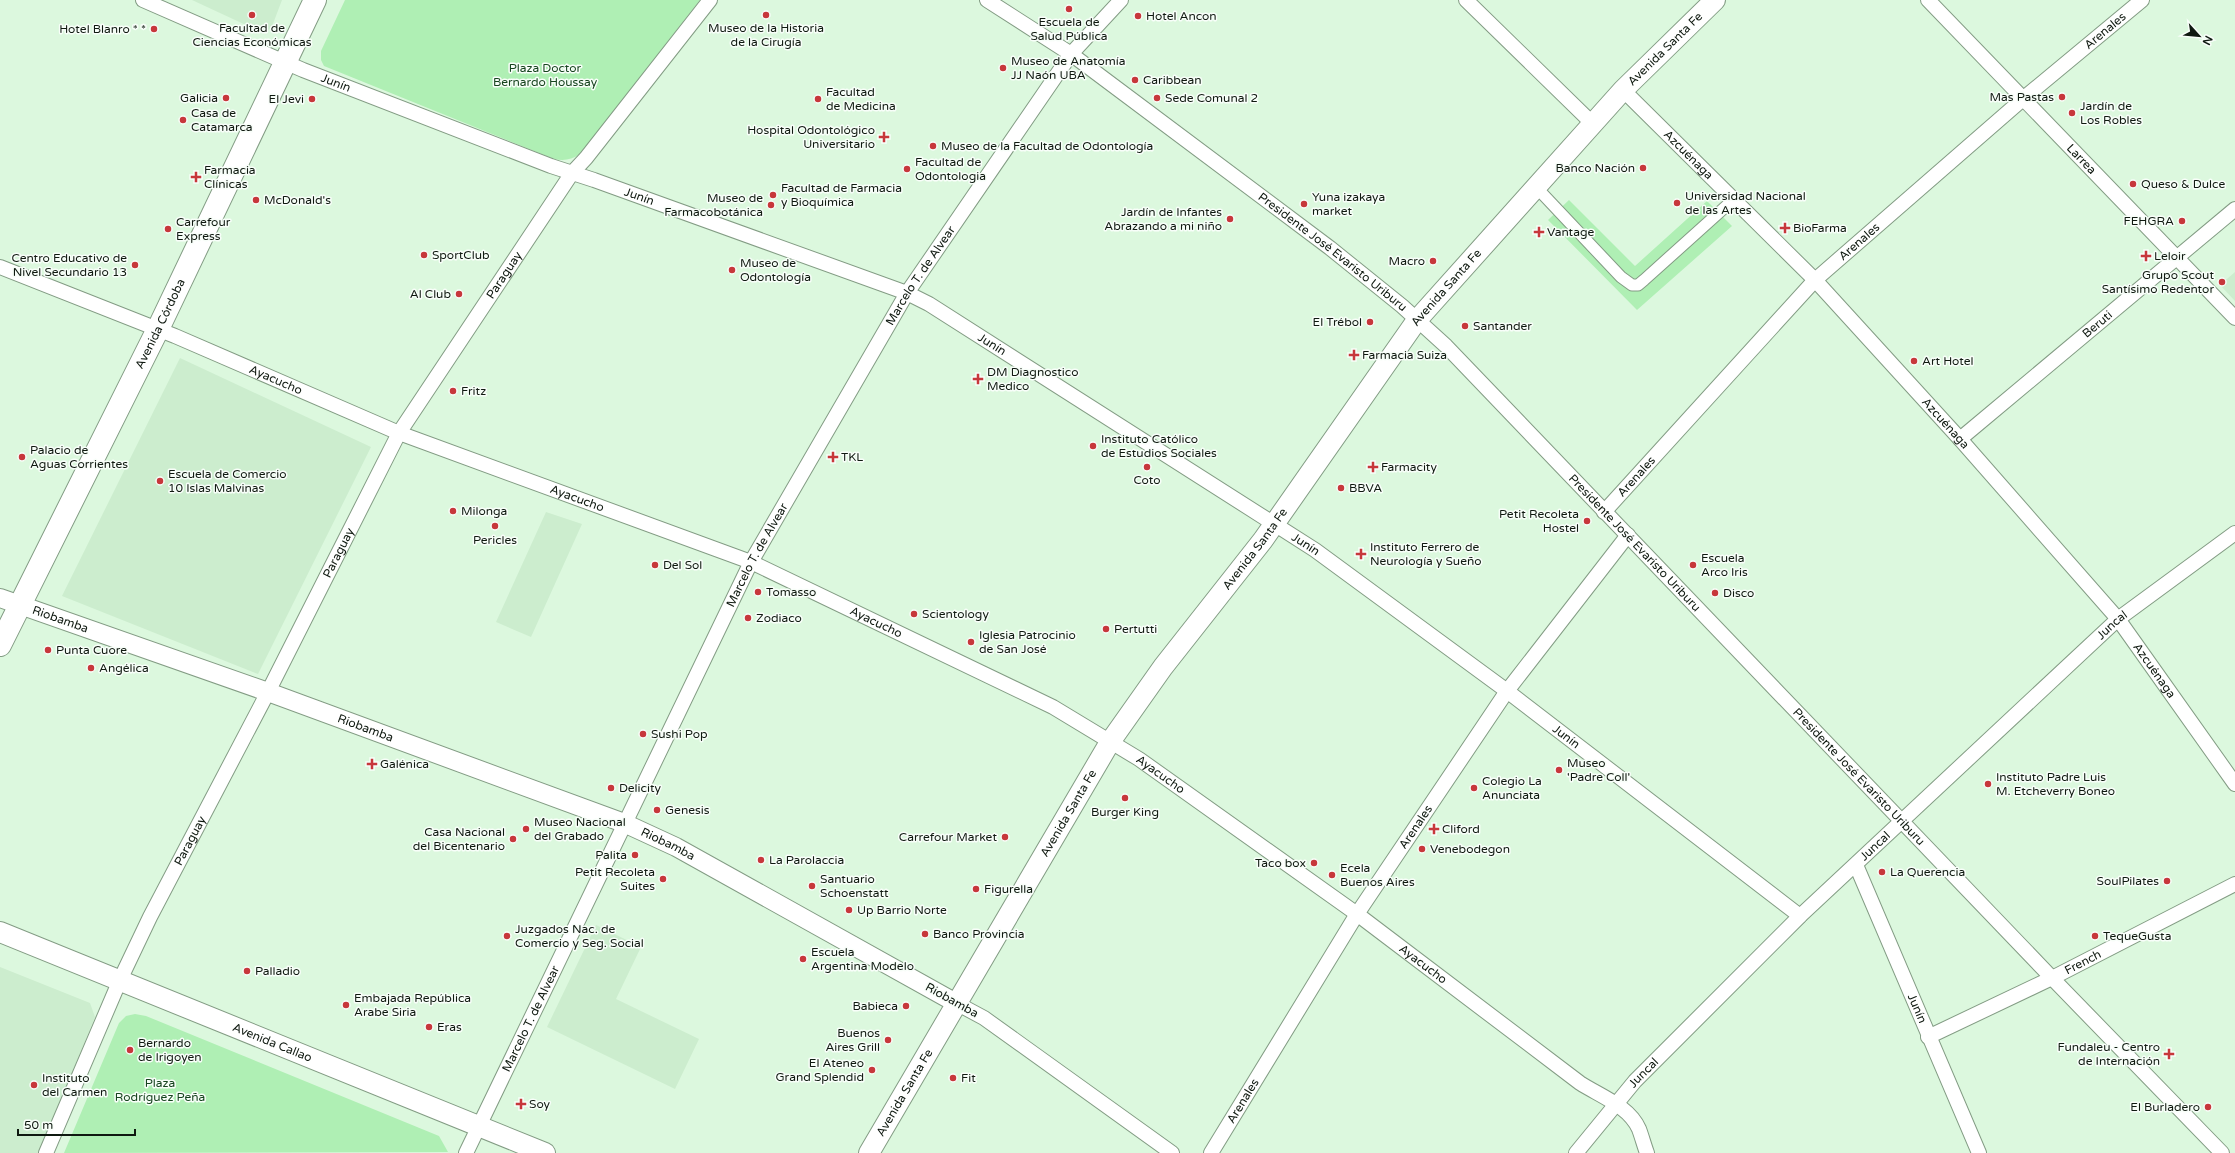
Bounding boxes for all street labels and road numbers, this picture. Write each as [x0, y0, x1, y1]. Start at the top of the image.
street label: Avenida Santa Fe [1625, 9, 1705, 88]
street label: Arenales [2081, 9, 2129, 52]
street label: Junín [319, 71, 353, 95]
street label: Azcuénaga [1661, 127, 1716, 182]
street label: Larrea [2064, 141, 2099, 177]
street label: Junín [623, 185, 656, 208]
street label: Presidente José Evaristo Uriburu [1256, 190, 1410, 314]
street label: Arenales [1836, 220, 1883, 263]
street label: Marcelo T. de Alvear [883, 223, 958, 328]
street label: Avenida Santa Fe [1408, 246, 1484, 329]
street label: Paraguay [483, 248, 525, 301]
street label: Avenida Córdoba [132, 276, 188, 371]
street label: Beruti [2080, 308, 2115, 341]
street label: Junín [975, 330, 1009, 358]
street label: Ayacucho [247, 362, 304, 397]
street label: Azcuénaga [1919, 395, 1972, 452]
street label: Arenales [1614, 453, 1658, 500]
street label: Presidente José Evaristo Uriburu [1566, 471, 1704, 614]
street label: Ayacucho [548, 482, 606, 515]
street label: Marcelo T. de Alvear [723, 500, 791, 609]
street label: Avenida Santa Fe [1220, 505, 1290, 593]
street label: Paraguay [320, 525, 357, 580]
street label: Junín [1289, 530, 1323, 558]
street label: Riobamba [30, 603, 90, 635]
street label: Ayacucho [848, 604, 905, 641]
street label: Juncal [2094, 608, 2130, 642]
street label: Azcuénaga [2130, 640, 2179, 701]
street label: Presidente José Evaristo Uriburu [1790, 705, 1928, 848]
street label: Riobamba [336, 711, 395, 745]
street label: Junín [1550, 722, 1583, 751]
street label: Ayacucho [1133, 752, 1188, 796]
street label: Avenida Santa Fe [1037, 767, 1099, 859]
street label: Arenales [1396, 802, 1435, 851]
street label: Paraguay [171, 813, 209, 868]
street label: Riobamba [639, 825, 697, 863]
street label: Juncal [1857, 828, 1893, 864]
street label: Ayacucho [1396, 941, 1450, 987]
street label: French [2062, 947, 2103, 977]
street label: Marcelo T. de Alvear [499, 963, 562, 1074]
street label: Riobamba [923, 980, 981, 1020]
street label: Junín [1905, 992, 1930, 1025]
street label: Avenida Callao [231, 1020, 314, 1065]
street label: Avenida Santa Fe [873, 1046, 936, 1139]
street label: Juncal [1626, 1055, 1661, 1090]
street label: Arenales [1224, 1076, 1262, 1126]

